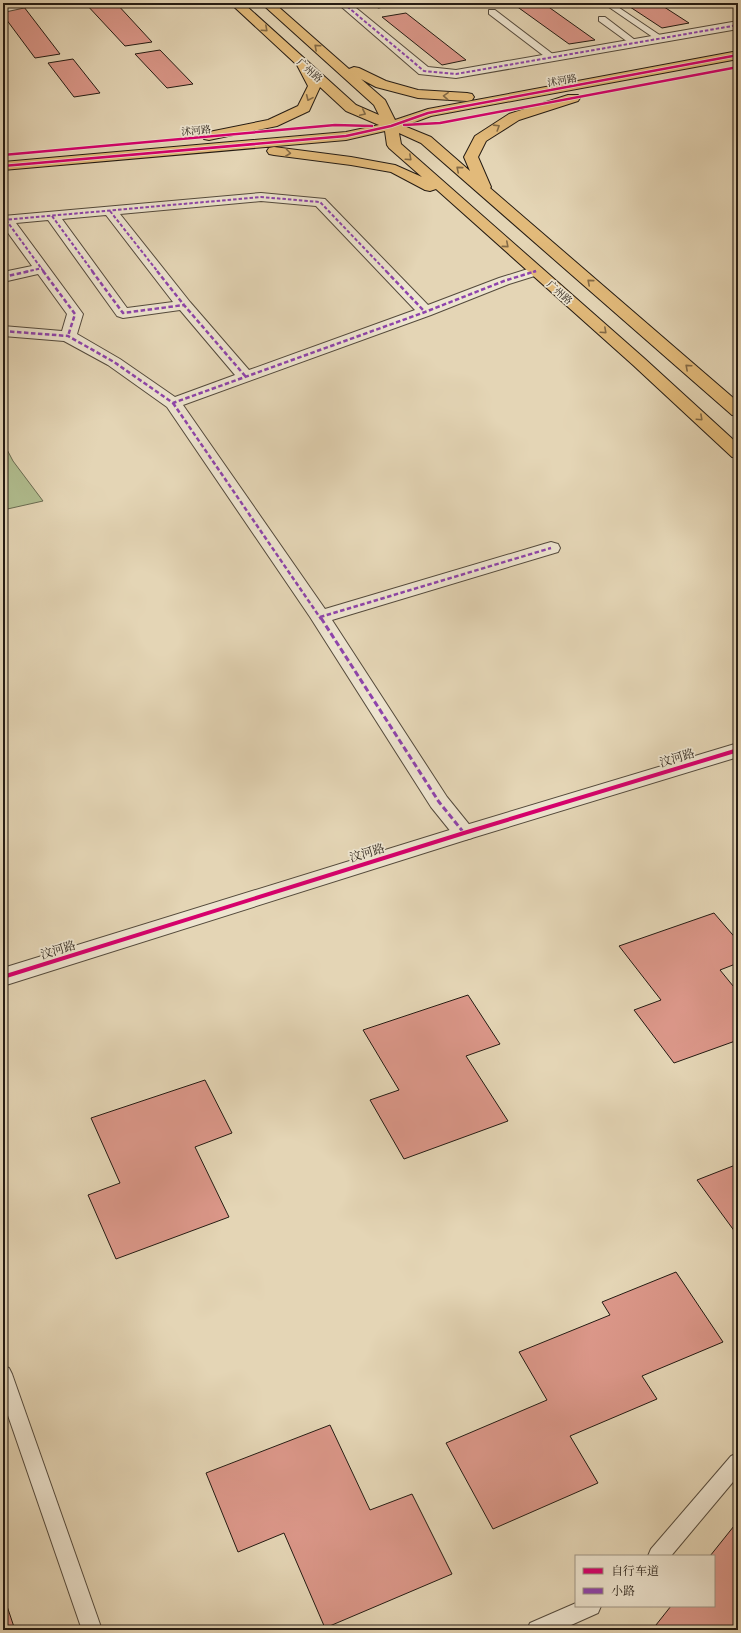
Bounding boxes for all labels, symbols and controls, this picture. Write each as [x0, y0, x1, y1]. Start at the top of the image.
one-way arrow [260, 24, 267, 31]
one-way arrow [315, 45, 322, 52]
street label: 广州路 [294, 56, 324, 85]
street label: 沭河路 [546, 72, 578, 89]
one-way arrow [443, 92, 449, 100]
one-way arrow [306, 93, 314, 101]
one-way arrow [359, 108, 366, 116]
street label: 沭河路 [181, 124, 212, 138]
one-way arrow [493, 125, 500, 132]
one-way arrow [285, 148, 291, 157]
one-way arrow [404, 154, 412, 161]
one-way arrow [456, 167, 464, 174]
one-way arrow [501, 240, 509, 247]
street label: 广州路 [544, 278, 574, 307]
one-way arrow [587, 279, 594, 286]
one-way arrow [599, 326, 606, 333]
one-way arrow [685, 364, 693, 371]
one-way arrow [695, 413, 703, 421]
street label: 汶河路 [658, 746, 696, 770]
street label: 汶河路 [348, 841, 386, 865]
street label: 汶河路 [39, 938, 77, 962]
legend [575, 1555, 715, 1607]
text: 自行车道 [611, 1564, 659, 1578]
text: 小路 [611, 1584, 635, 1598]

